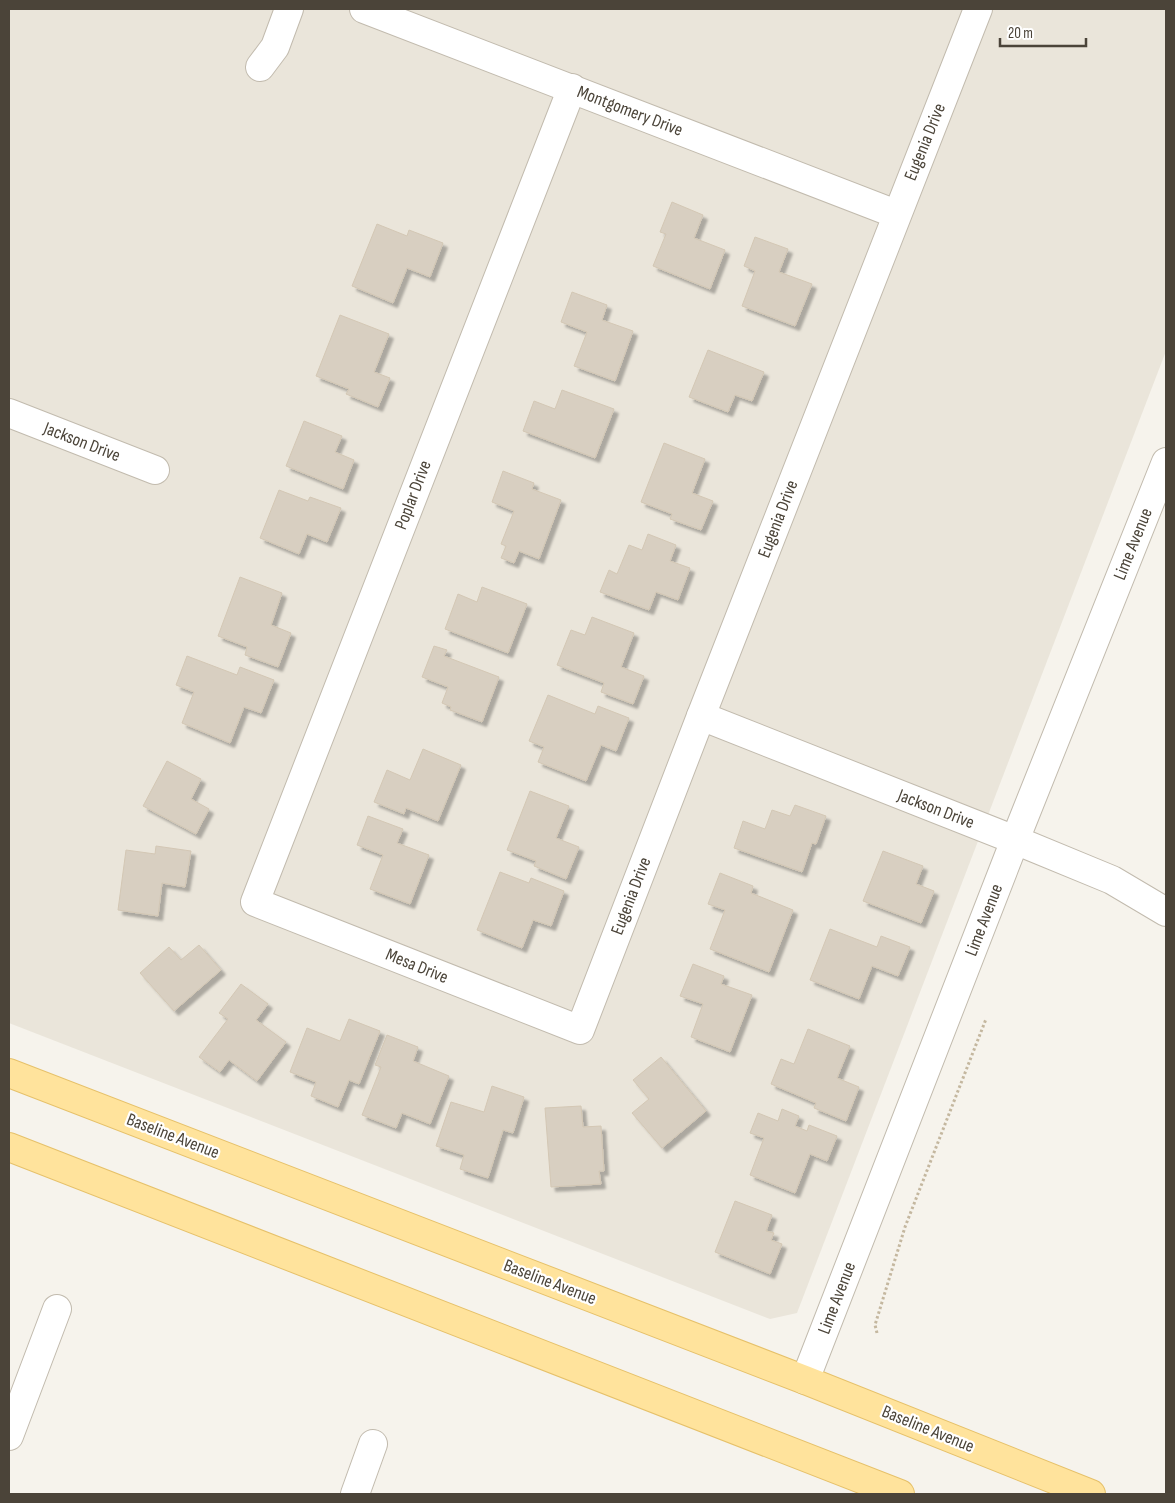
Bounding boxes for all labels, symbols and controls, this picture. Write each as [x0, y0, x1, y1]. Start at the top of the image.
scale bar [1000, 15, 1086, 47]
text: 20 m [1008, 24, 1033, 43]
street label: Montgomery Drive [574, 81, 686, 141]
street label: Eugenia Drive [900, 100, 950, 184]
street label: Jackson Drive [40, 417, 123, 466]
street label: Poplar Drive [390, 458, 436, 532]
street label: Eugenia Drive [754, 477, 802, 561]
street label: Lime Avenue [1109, 505, 1157, 583]
street label: Jackson Drive [894, 784, 977, 833]
street label: Eugenia Drive [607, 854, 655, 938]
street label: Lime Avenue [961, 881, 1007, 959]
street label: Mesa Drive [383, 944, 451, 988]
street label: Baseline Avenue [124, 1109, 222, 1163]
street label: Baseline Avenue [501, 1255, 599, 1309]
street label: Lime Avenue [814, 1259, 860, 1337]
street label: Baseline Avenue [879, 1401, 977, 1457]

